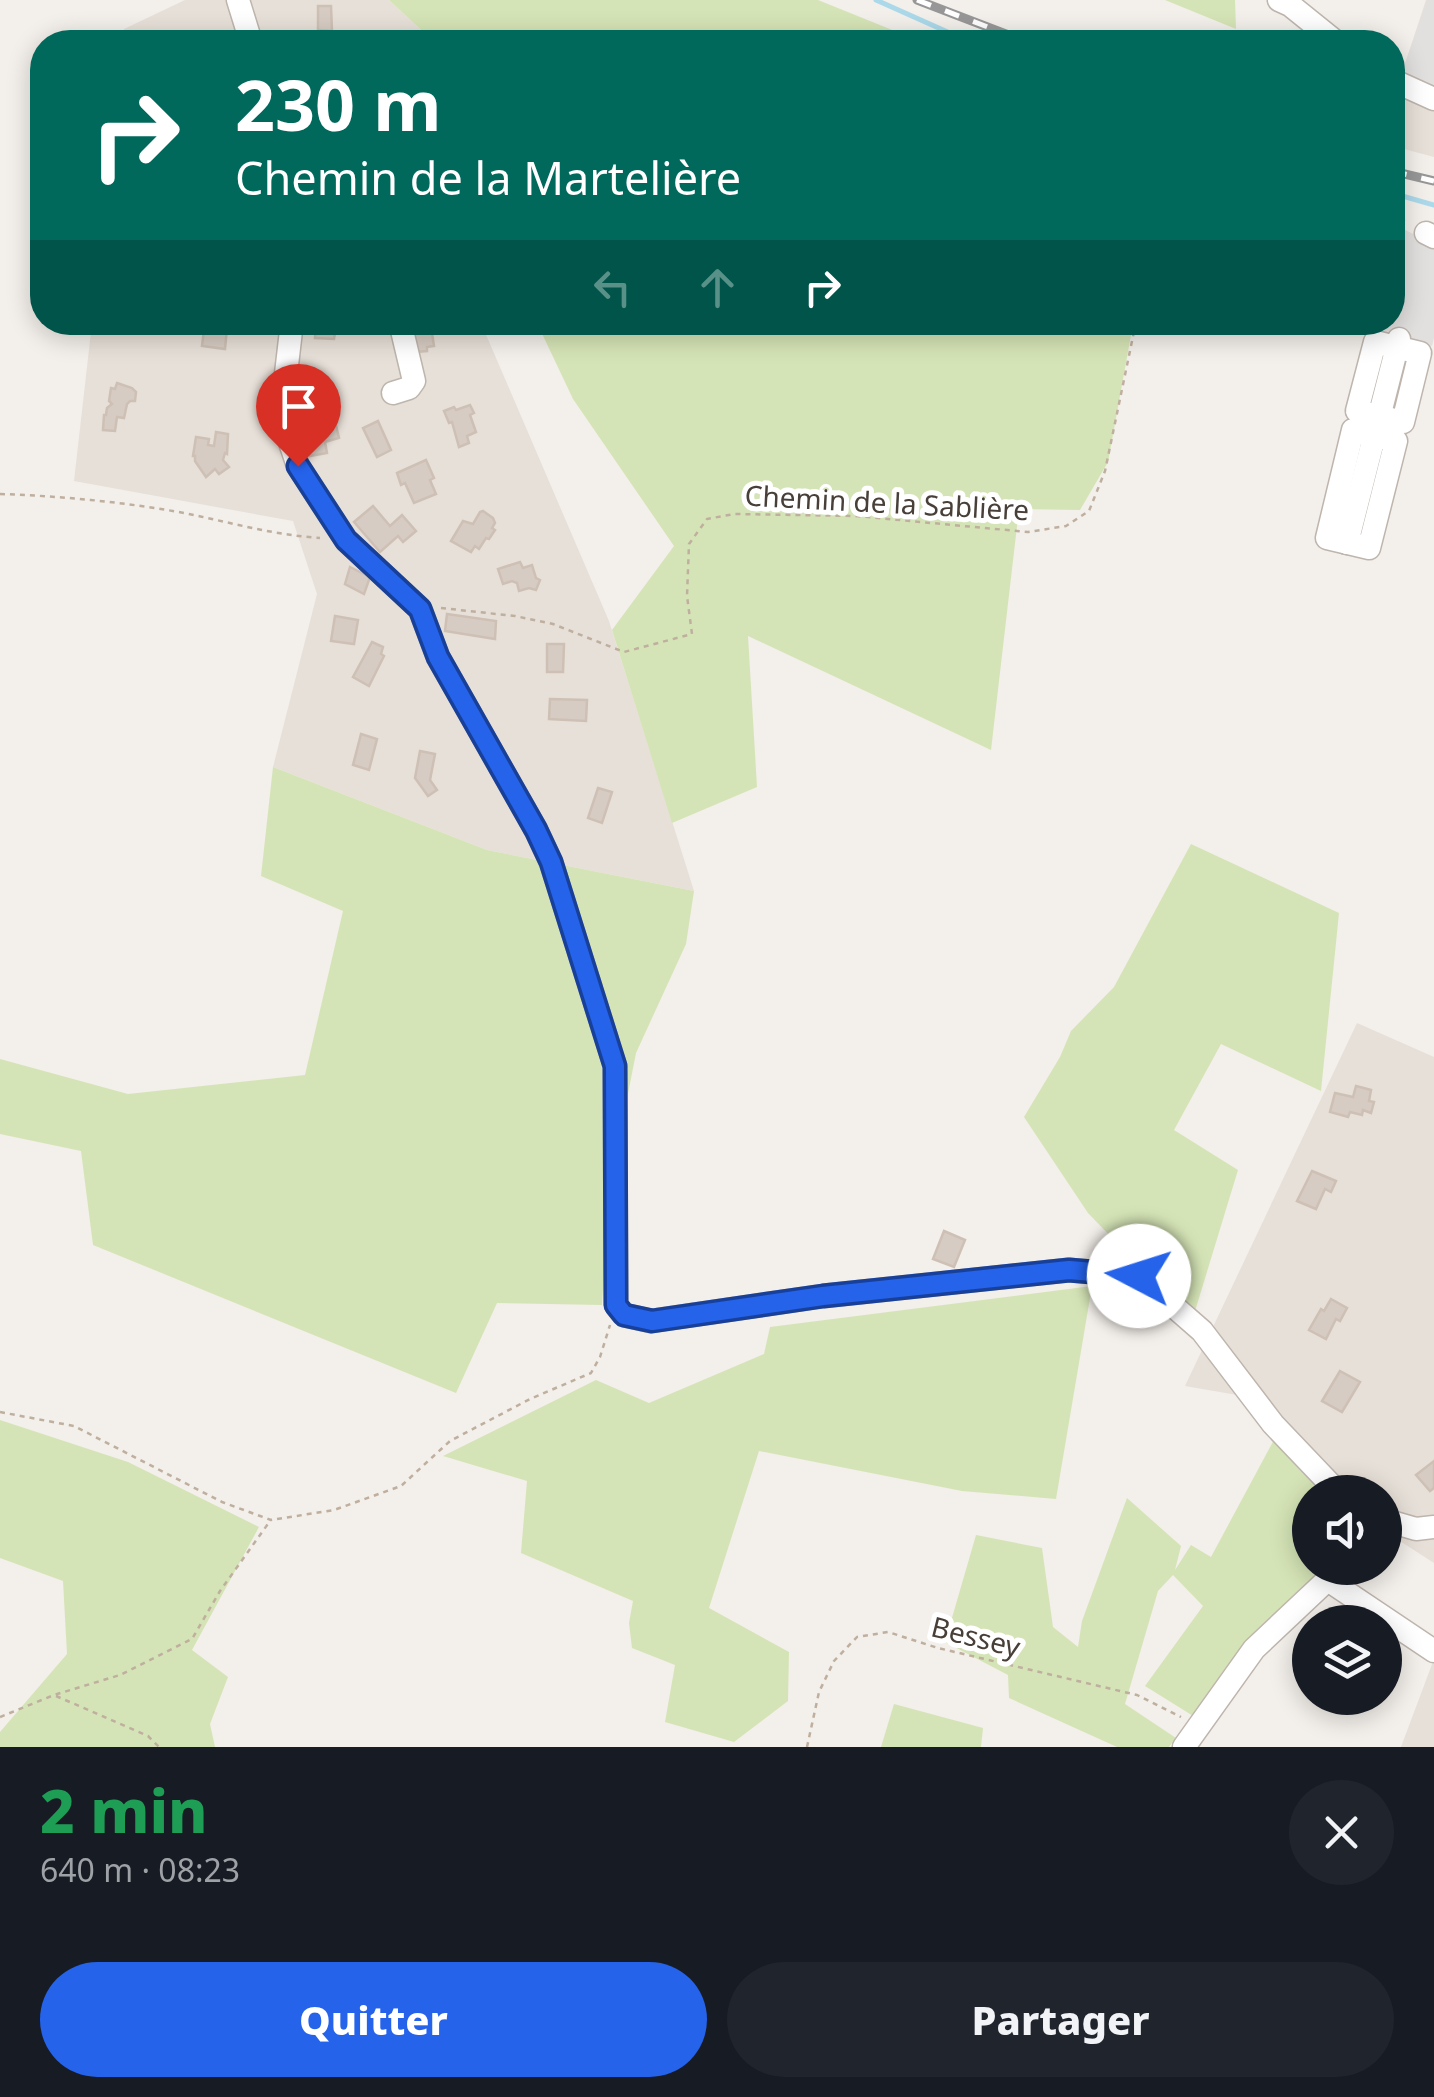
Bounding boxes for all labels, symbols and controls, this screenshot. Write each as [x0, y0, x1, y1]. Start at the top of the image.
text: 230 m [235, 56, 442, 152]
icon: right [70, 70, 200, 200]
text: Chemin de la Martelière [235, 147, 741, 208]
icon: left [585, 260, 640, 315]
icon: ahead [690, 260, 745, 315]
icon: right [795, 260, 850, 315]
pin [256, 364, 341, 467]
icon: arrive [271, 379, 326, 434]
street label: Chemin de la Sablière [744, 476, 1030, 528]
position arrow [1087, 1224, 1191, 1328]
map controls [1292, 1475, 1402, 1715]
button: sound [1292, 1475, 1402, 1585]
button: layers [1292, 1605, 1402, 1715]
street label: Bessey [928, 1607, 1025, 1666]
text: 2 min [40, 1769, 208, 1851]
button: close [1289, 1780, 1394, 1885]
text: 640 m · 08:23 [40, 1848, 240, 1891]
button: Quitter [40, 1962, 707, 2077]
button: Partager [727, 1962, 1394, 2077]

